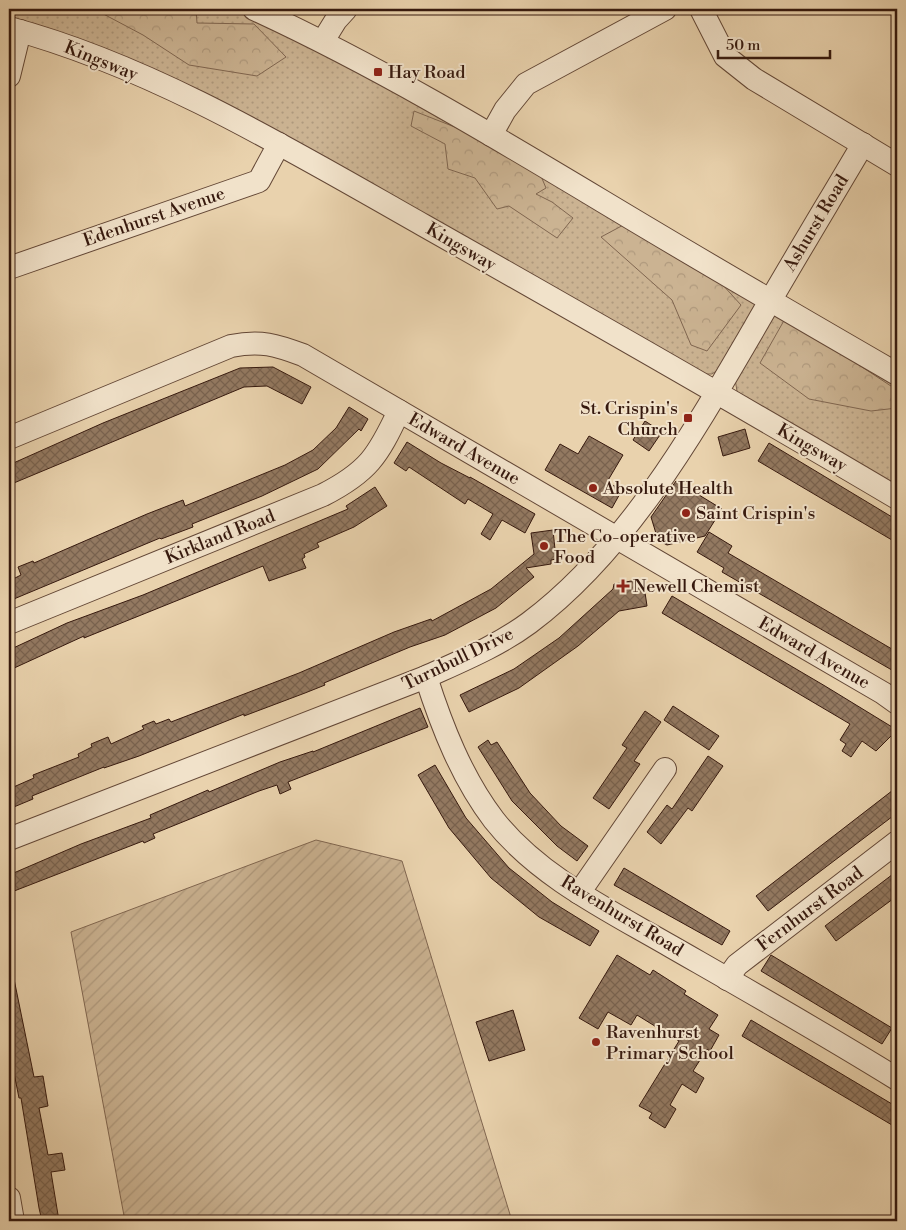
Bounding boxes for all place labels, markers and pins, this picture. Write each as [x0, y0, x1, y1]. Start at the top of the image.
place label: Hay Road [388, 61, 466, 84]
marker: Hay Road [372, 66, 384, 78]
place label: St. Crispin's Church [580, 397, 678, 441]
marker: St. Crispin's Church [682, 412, 694, 424]
place label: Absolute Health [602, 477, 733, 500]
marker: Absolute Health [587, 482, 599, 494]
place label: Saint Crispin's [696, 502, 816, 525]
marker: Saint Crispin's [680, 507, 692, 519]
place label: The Co-operative Food [554, 525, 696, 569]
marker: The Co-operative Food [538, 540, 550, 552]
place label: Newell Chemist [633, 575, 760, 598]
marker: Newell Chemist [617, 580, 629, 592]
place label: Ravenhurst Primary School [606, 1021, 734, 1065]
marker: Ravenhurst Primary School [590, 1036, 602, 1048]

